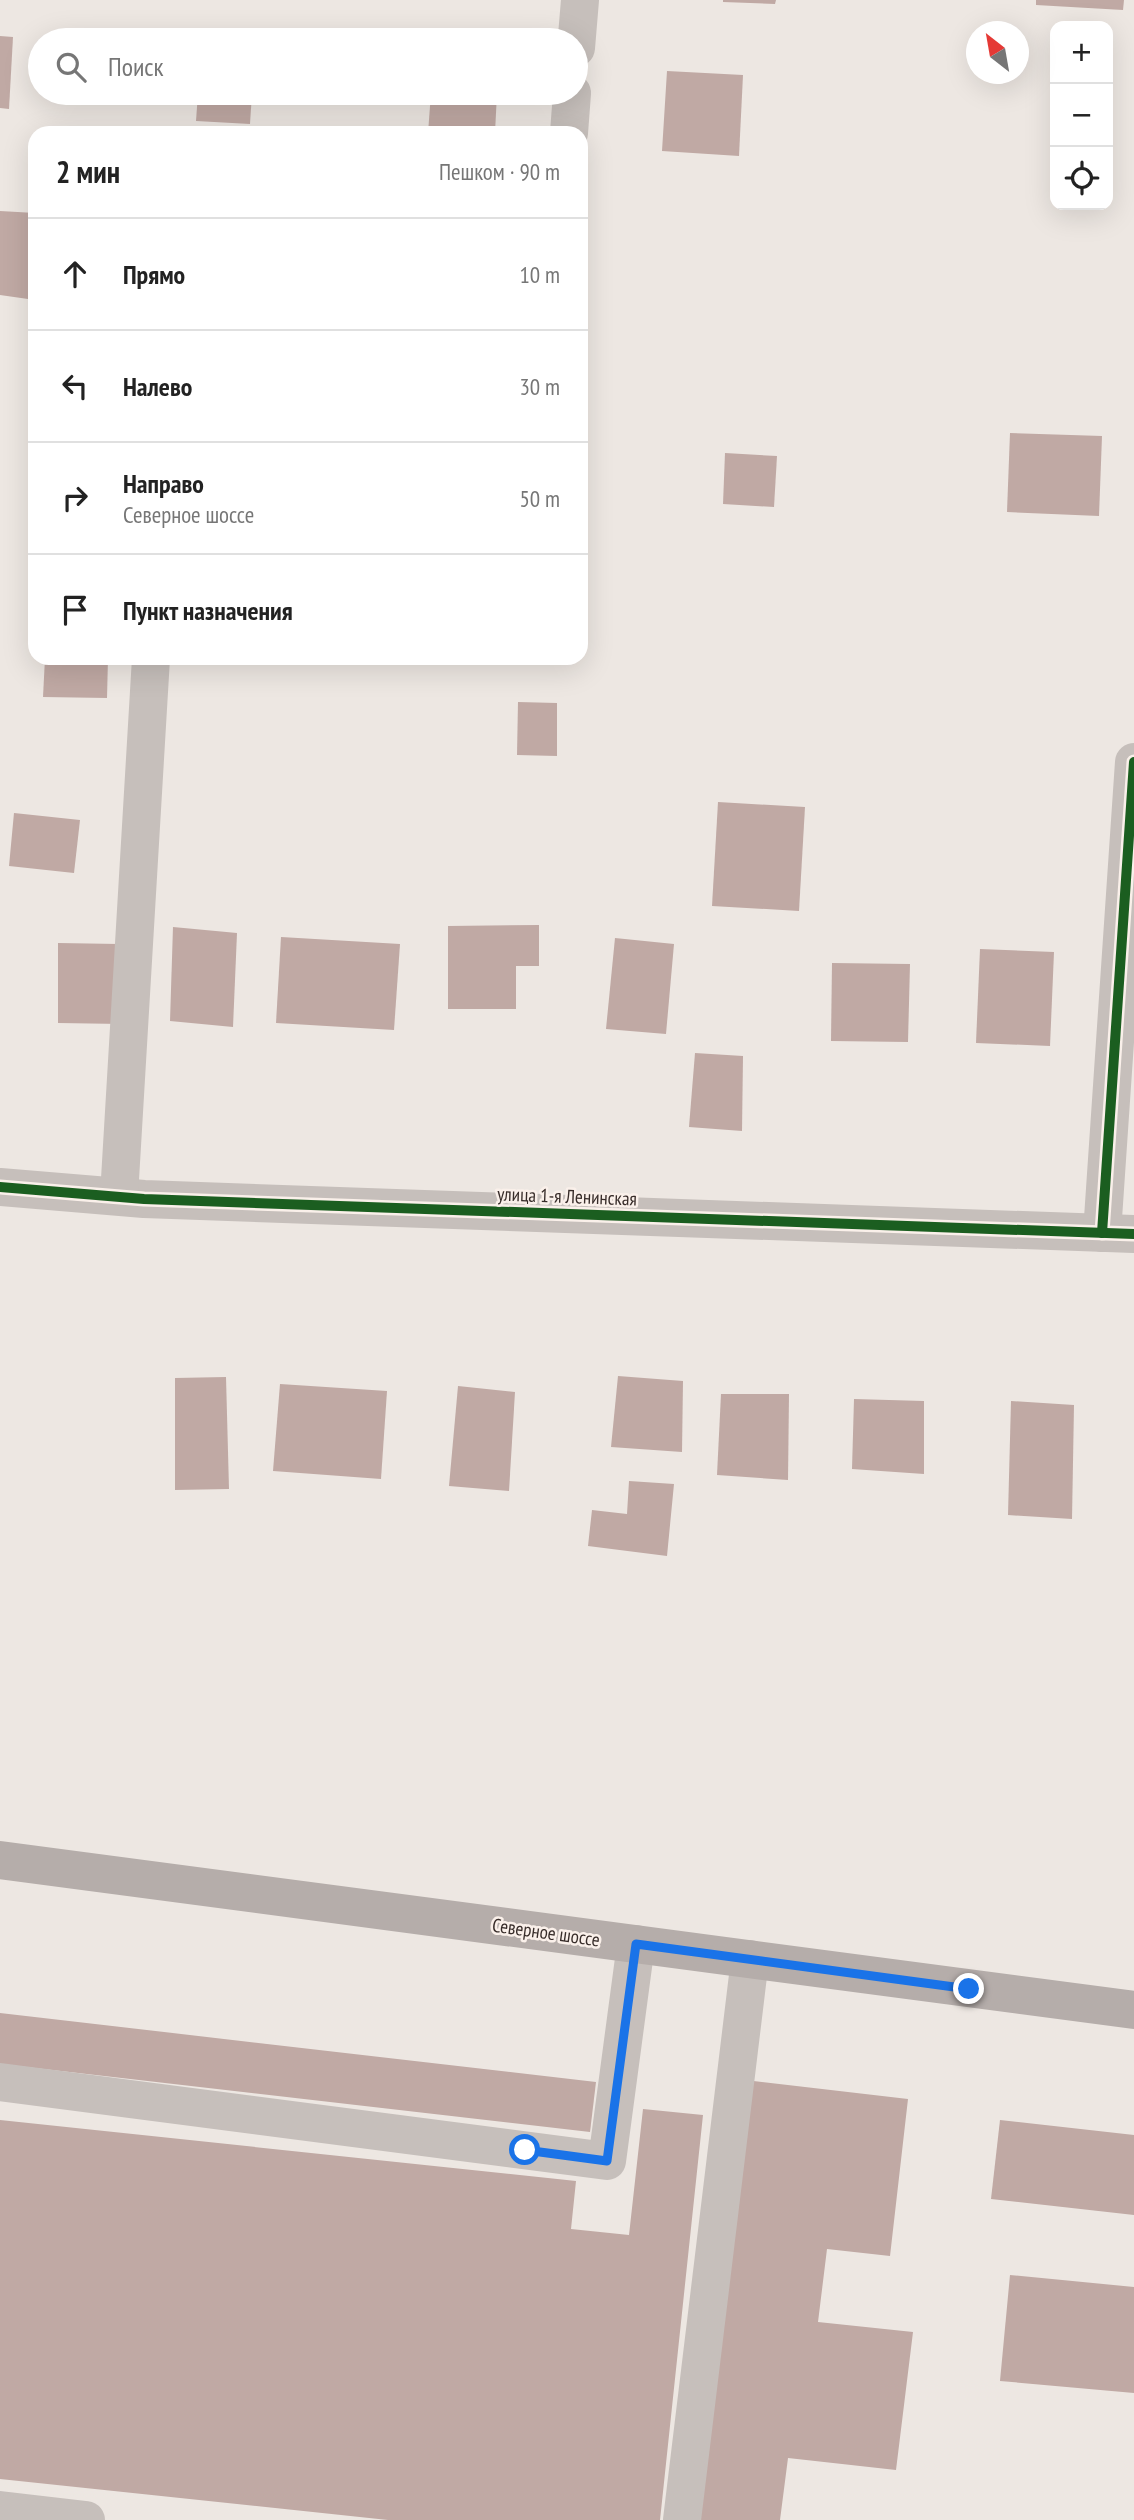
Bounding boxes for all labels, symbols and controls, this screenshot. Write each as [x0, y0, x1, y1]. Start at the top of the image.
north arrow [966, 21, 1029, 84]
map controls [1050, 21, 1113, 210]
button: + [1050, 21, 1113, 84]
search box [28, 28, 588, 105]
icon: search [52, 48, 90, 86]
text: Поиск [108, 50, 164, 83]
button: − [1050, 84, 1113, 147]
button: locate [1050, 147, 1113, 210]
text: 2 мин [56, 152, 120, 191]
text: Пешком · 90 m [439, 157, 560, 186]
icon: ahead [56, 255, 94, 293]
text: Прямо [123, 258, 185, 291]
text: 10 m [519, 260, 560, 289]
icon: left [56, 367, 94, 405]
text: Налево [123, 370, 192, 403]
text: 30 m [519, 372, 560, 401]
text: Направо [123, 467, 204, 500]
icon: right [56, 479, 94, 517]
text: 50 m [519, 484, 560, 513]
text: Северное шоссе [123, 500, 254, 529]
icon: arrive [56, 591, 94, 629]
text: Пункт назначения [123, 594, 293, 627]
street label: улица 1-я Ленинская [497, 1182, 637, 1210]
street label: Северное шоссе [491, 1913, 601, 1951]
route end [953, 1973, 984, 2004]
route start [509, 2134, 540, 2165]

